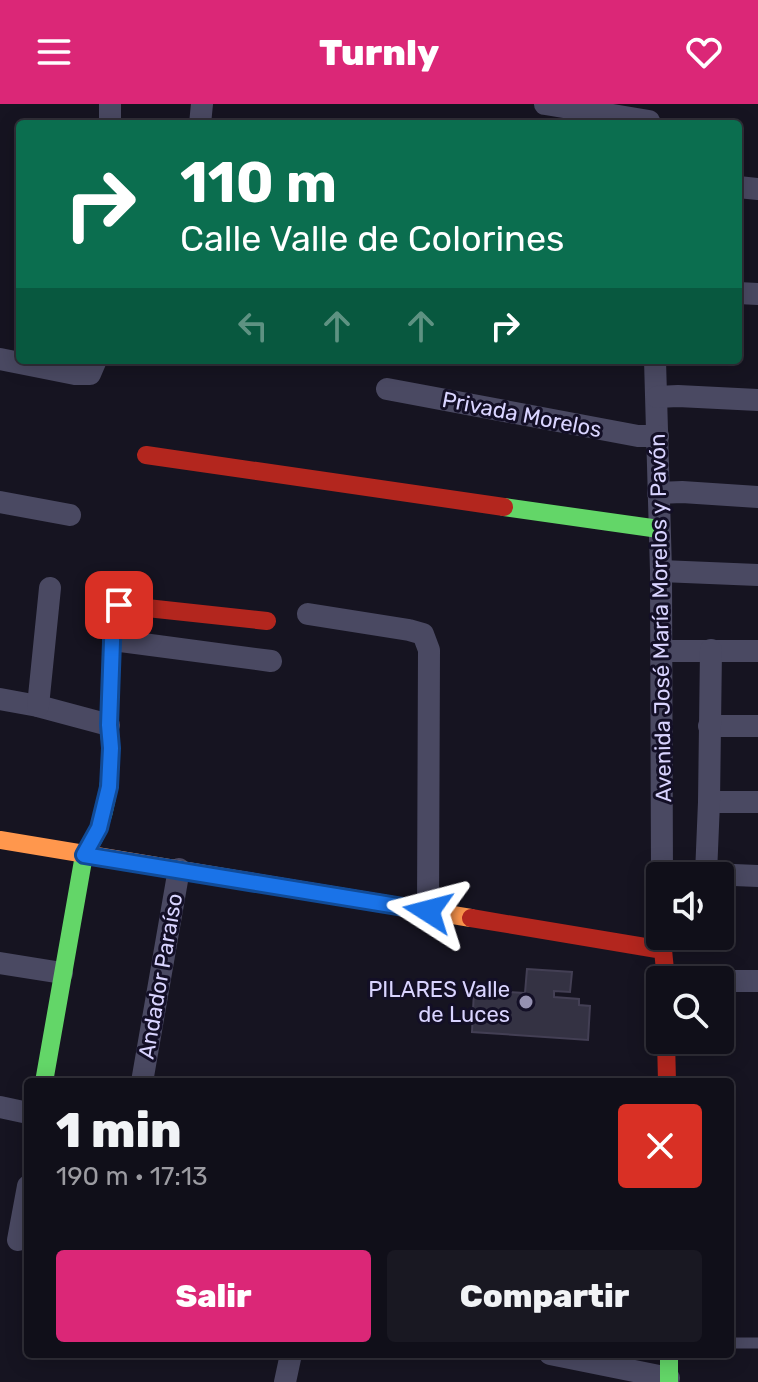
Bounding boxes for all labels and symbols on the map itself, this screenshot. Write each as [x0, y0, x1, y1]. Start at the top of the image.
street label: Privada Morelos [440, 386, 604, 443]
street label: Avenida José María Morelos y Pavón [644, 433, 677, 803]
pin [85, 571, 153, 639]
position arrow [386, 869, 470, 953]
street label: Andador Paraíso [133, 891, 188, 1061]
place label: PILARES Valle de Luces [368, 976, 510, 1028]
marker: PILARES Valle de Luces [517, 993, 535, 1011]

